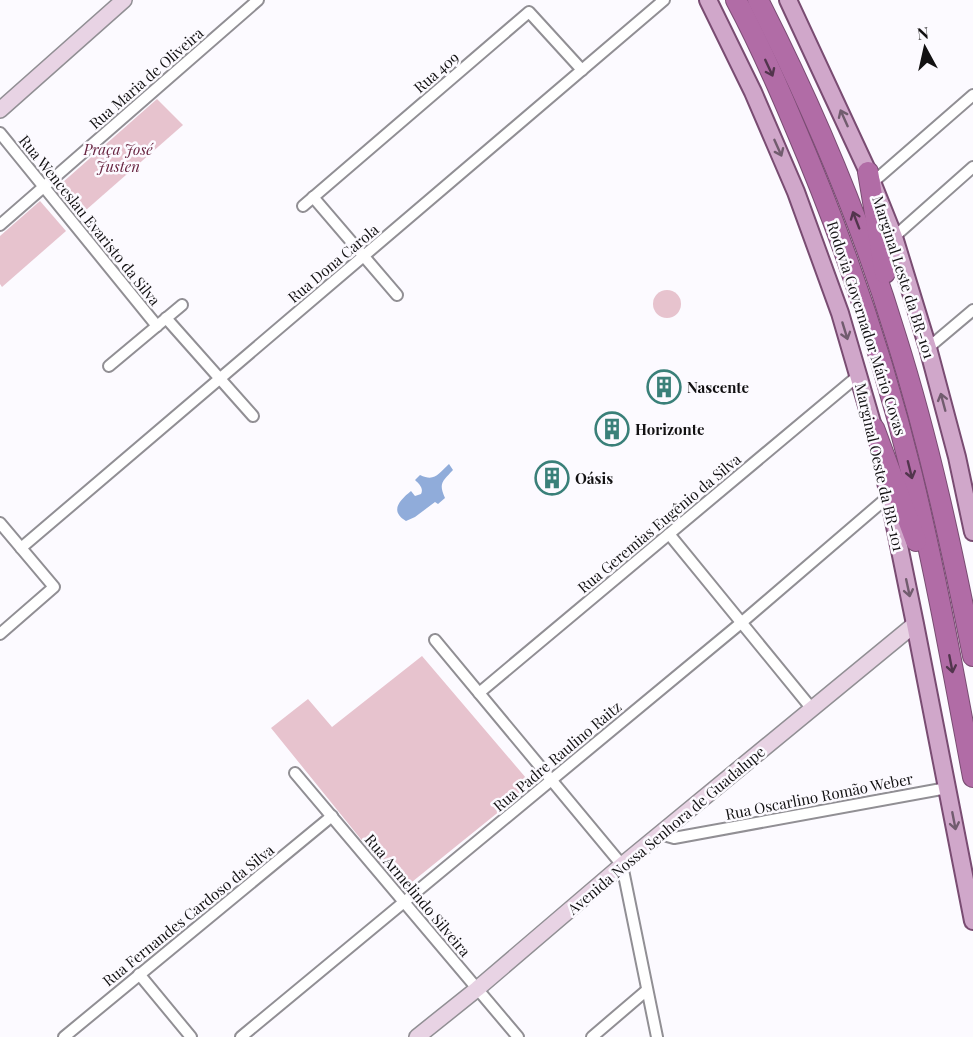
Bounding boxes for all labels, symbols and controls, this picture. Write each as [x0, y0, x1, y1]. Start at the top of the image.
north arrow [895, 18, 955, 78]
text: N [916, 21, 930, 44]
street label: Rua Maria de Oliveira [85, 23, 208, 133]
street label: Rua 409 [409, 47, 463, 97]
one-way arrow [763, 59, 775, 77]
one-way arrow [837, 110, 849, 128]
street label: Rua Wenceslau Evaristo da Silva [15, 131, 165, 310]
one-way arrow [772, 138, 784, 156]
park label: Praça José Justen [82, 139, 154, 176]
street label: Marginal Leste da BR-101 [868, 193, 940, 361]
one-way arrow [850, 212, 861, 230]
street label: Rodovia Governador Mário Covas [823, 218, 911, 438]
street label: Rua Dona Carola [283, 219, 383, 307]
one-way arrow [840, 321, 851, 340]
building icon: Nascente [646, 369, 682, 405]
place label: Nascente [687, 377, 750, 397]
street label: Marginal Oeste da BR-101 [851, 381, 909, 554]
one-way arrow [936, 392, 948, 411]
building icon: Horizonte [594, 411, 630, 447]
place label: Horizonte [635, 419, 705, 439]
street label: Rua Geremias Eugênio da Silva [573, 448, 745, 597]
building icon: Oásis [534, 460, 570, 496]
one-way arrow [905, 460, 917, 479]
place label: Oásis [575, 468, 613, 488]
one-way arrow [903, 578, 914, 598]
one-way arrow [946, 654, 957, 674]
street label: Rua Padre Raulino Raitz [489, 696, 625, 816]
street label: Avenida Nossa Senhora de Guadalupe [562, 741, 769, 919]
street label: Rua Oscarlino Romão Weber [723, 768, 915, 824]
one-way arrow [949, 811, 960, 830]
street label: Rua Armelindo Silveira [361, 829, 476, 961]
street label: Rua Fernandes Cardoso da Silva [98, 839, 278, 990]

